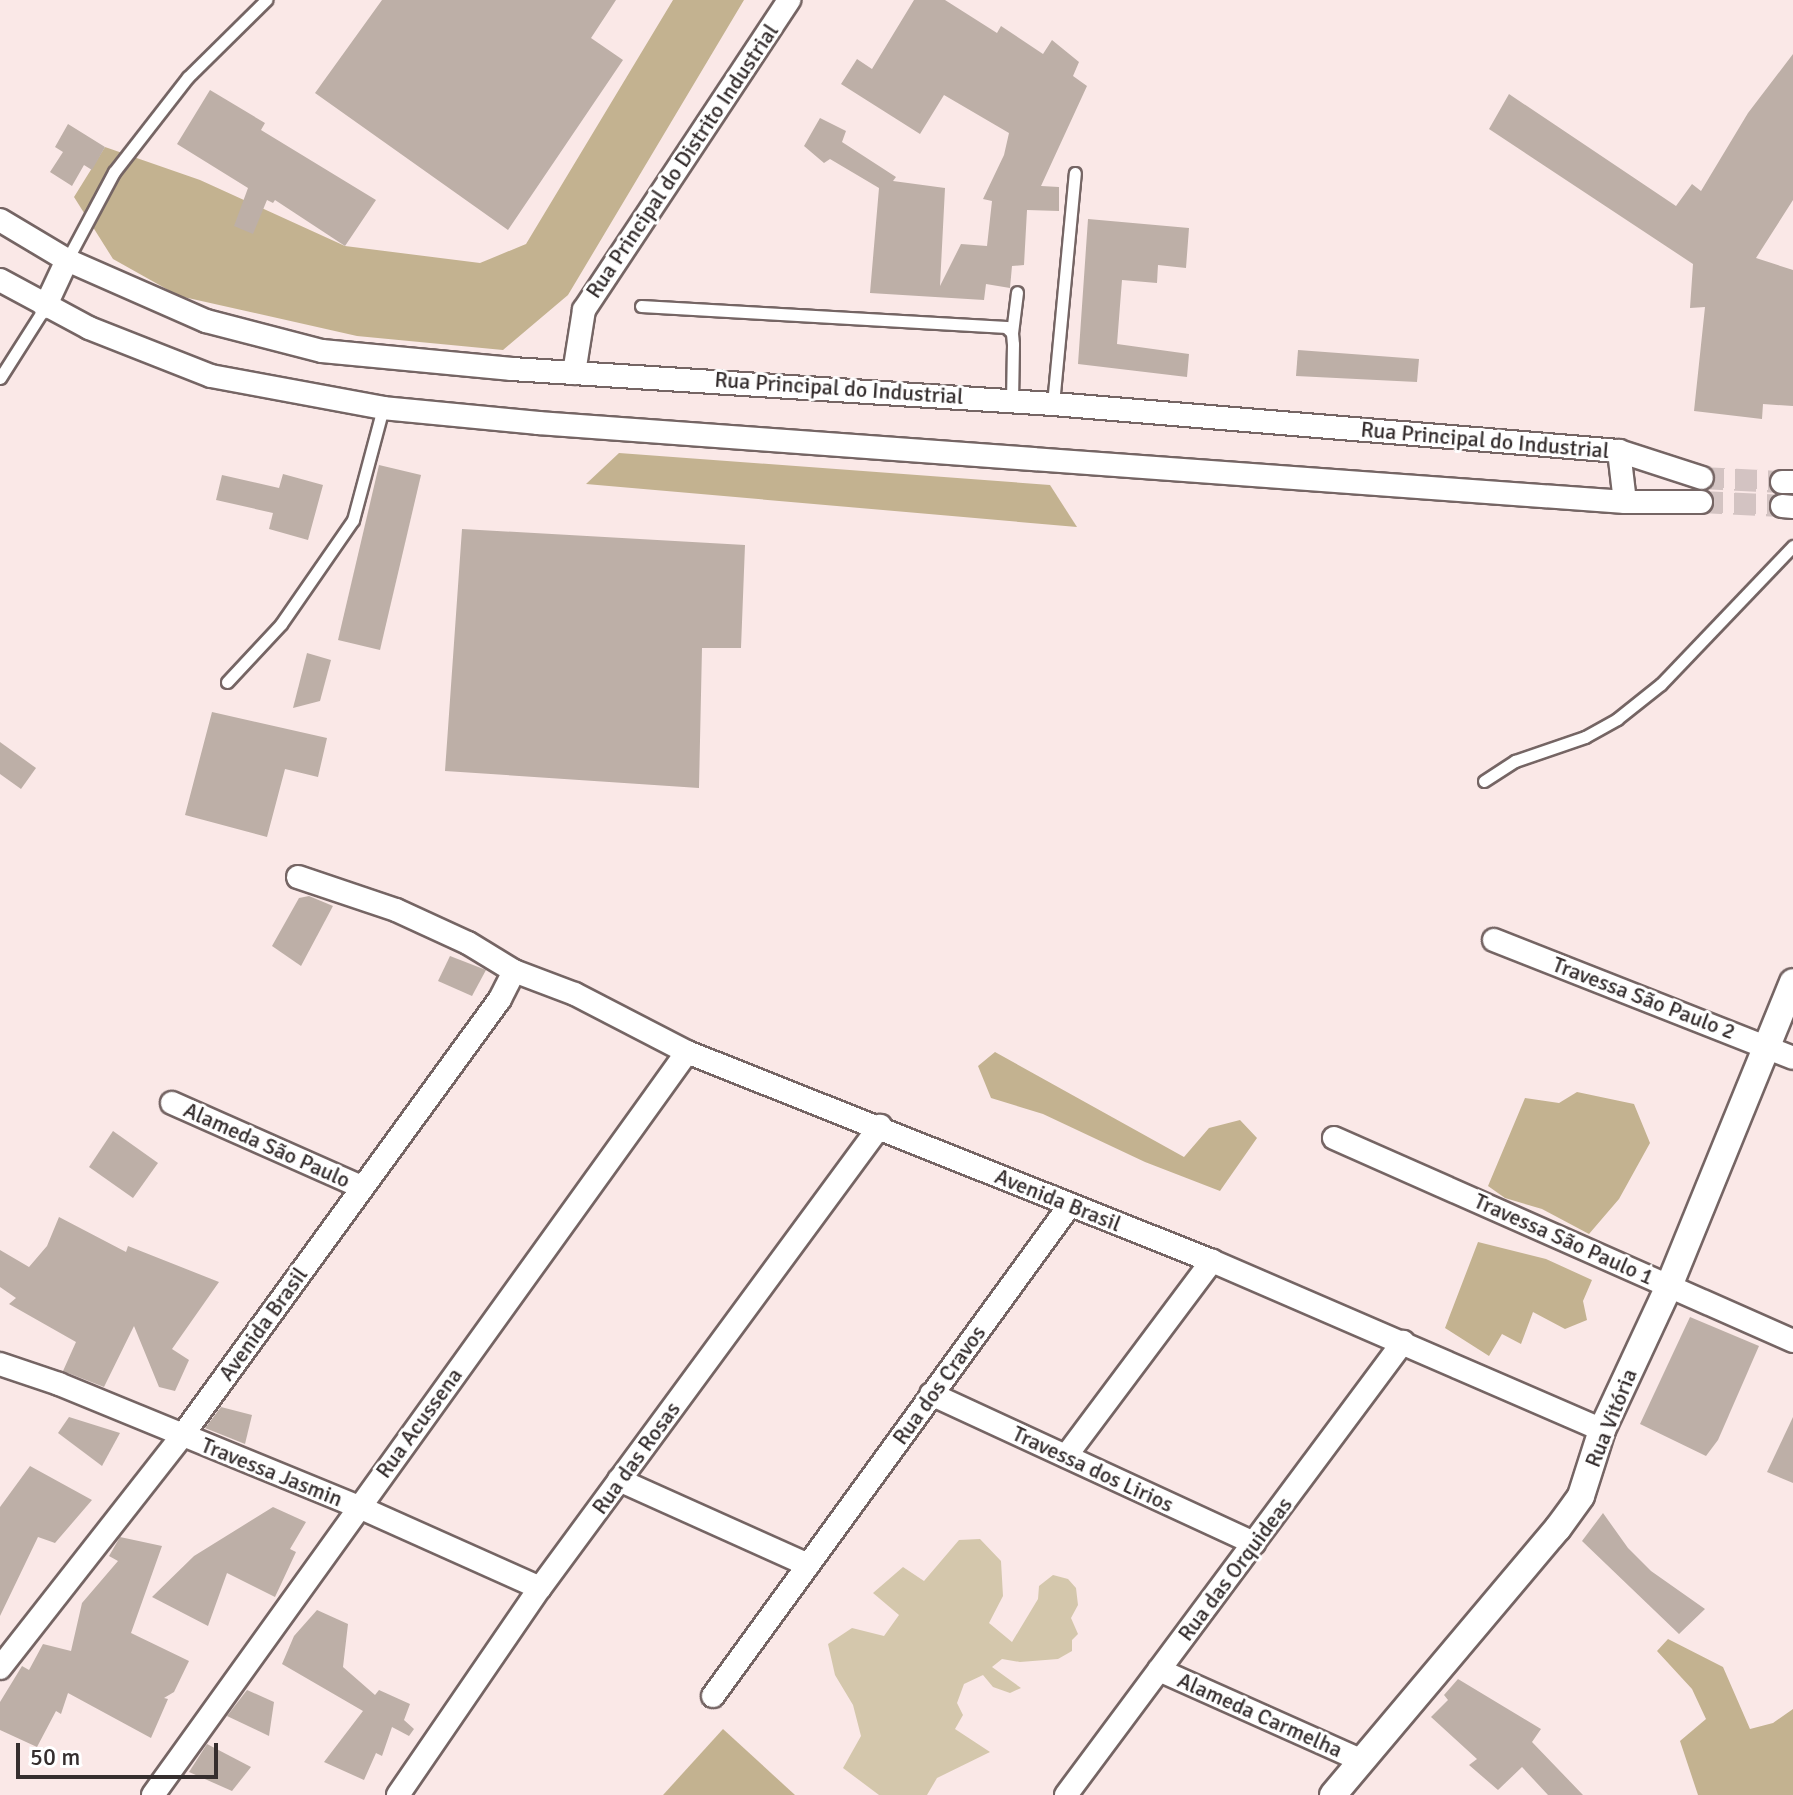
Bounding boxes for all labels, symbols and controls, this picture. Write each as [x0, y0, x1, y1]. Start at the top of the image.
street label: Rua Principal do Distrito Industrial [580, 19, 784, 303]
street label: Rua Principal do Industrial [714, 366, 964, 410]
street label: Rua Principal do Industrial [1360, 416, 1610, 464]
street label: Travessa São Paulo 2 [1549, 951, 1739, 1045]
street label: Alameda São Paulo [180, 1096, 354, 1194]
street label: Avenida Brasil [991, 1163, 1125, 1237]
street label: Travessa São Paulo 1 [1470, 1188, 1658, 1290]
street label: Avenida Brasil [213, 1262, 313, 1386]
street label: Rua dos Cravos [887, 1320, 991, 1450]
street label: Rua Acussena [370, 1363, 468, 1483]
street label: Rua Vitória [1579, 1365, 1643, 1471]
street label: Rua das Rosas [586, 1397, 686, 1519]
street label: Travessa dos Lirios [1008, 1420, 1178, 1518]
street label: Travessa Jasmin [197, 1432, 347, 1512]
street label: Rua das Orquideas [1172, 1492, 1298, 1646]
street label: Alameda Carmelha [1174, 1667, 1346, 1763]
scale bar [20, 1727, 222, 1777]
text: 50 m [30, 1742, 80, 1772]

